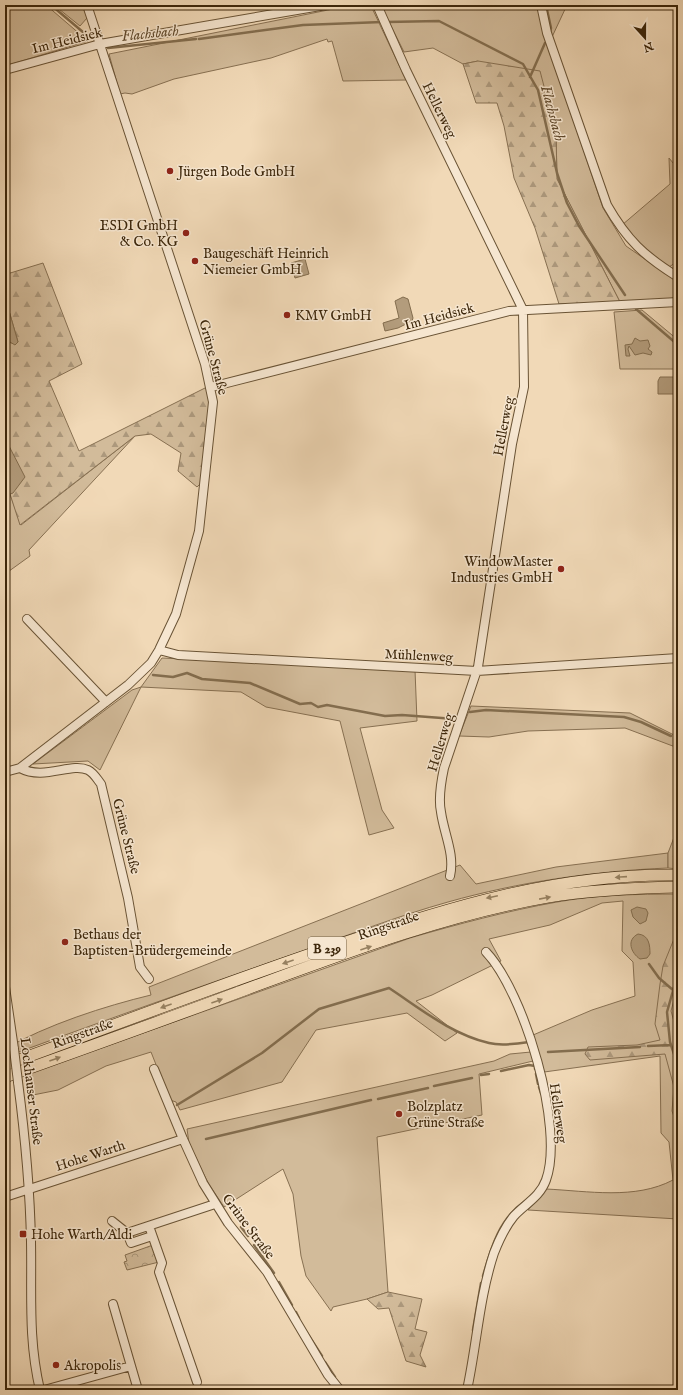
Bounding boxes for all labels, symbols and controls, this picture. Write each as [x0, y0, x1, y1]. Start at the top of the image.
north arrow [625, 18, 665, 58]
water label: Flachsbach [121, 21, 180, 46]
street label: Im Heidsiek [30, 23, 105, 58]
text: N [641, 38, 656, 55]
street label: Hellerweg [418, 79, 461, 142]
water label: Flachsbach [536, 83, 569, 144]
place label: Jürgen Bode GmbH [176, 163, 295, 181]
marker: Jürgen Bode GmbH [165, 166, 175, 176]
place label: ESDI GmbH & Co. KG [100, 217, 179, 251]
marker: ESDI GmbH & Co. KG [181, 228, 191, 238]
place label: Baugeschäft Heinrich Niemeier GmbH [203, 245, 329, 279]
marker: Baugeschäft Heinrich Niemeier GmbH [190, 256, 200, 266]
street label: Im Heidsiek [402, 299, 477, 335]
place label: KMV GmbH [295, 307, 372, 325]
marker: KMV GmbH [282, 310, 292, 320]
street label: Grüne Straße [194, 318, 232, 397]
street label: Hellerweg [489, 394, 519, 458]
place label: WindowMaster Industries GmbH [451, 553, 553, 587]
marker: WindowMaster Industries GmbH [556, 564, 566, 574]
street label: Mühlenweg [384, 645, 454, 667]
street label: Hellerweg [423, 710, 459, 774]
street label: Grüne Straße [108, 797, 144, 876]
one-way arrow [614, 874, 627, 881]
one-way arrow [486, 895, 498, 901]
one-way arrow [538, 895, 551, 901]
street label: Ringstraße [355, 907, 422, 945]
place label: Bethaus der Baptisten-Brüdergemeinde [73, 926, 232, 960]
marker: Bethaus der Baptisten-Brüdergemeinde [60, 937, 70, 947]
road number: B 239 [308, 937, 346, 959]
one-way arrow [360, 945, 372, 951]
one-way arrow [282, 959, 294, 965]
one-way arrow [211, 997, 223, 1003]
one-way arrow [160, 1004, 172, 1010]
street label: Ringstraße [49, 1014, 116, 1053]
street label: Lockhauser Straße [15, 1036, 47, 1147]
one-way arrow [49, 1056, 61, 1062]
street label: Hellerweg [545, 1082, 571, 1145]
place label: Bolzplatz Grüne Straße [407, 1098, 485, 1132]
marker: Bolzplatz Grüne Straße [394, 1109, 404, 1119]
street label: Hohe Warth [53, 1136, 128, 1176]
street label: Grüne Straße [218, 1190, 279, 1263]
place label: Hohe Warth/Aldi [31, 1226, 133, 1244]
marker: Hohe Warth/Aldi [18, 1229, 28, 1239]
place label: Akropolis [63, 1357, 121, 1375]
marker: Akropolis [51, 1360, 61, 1370]

